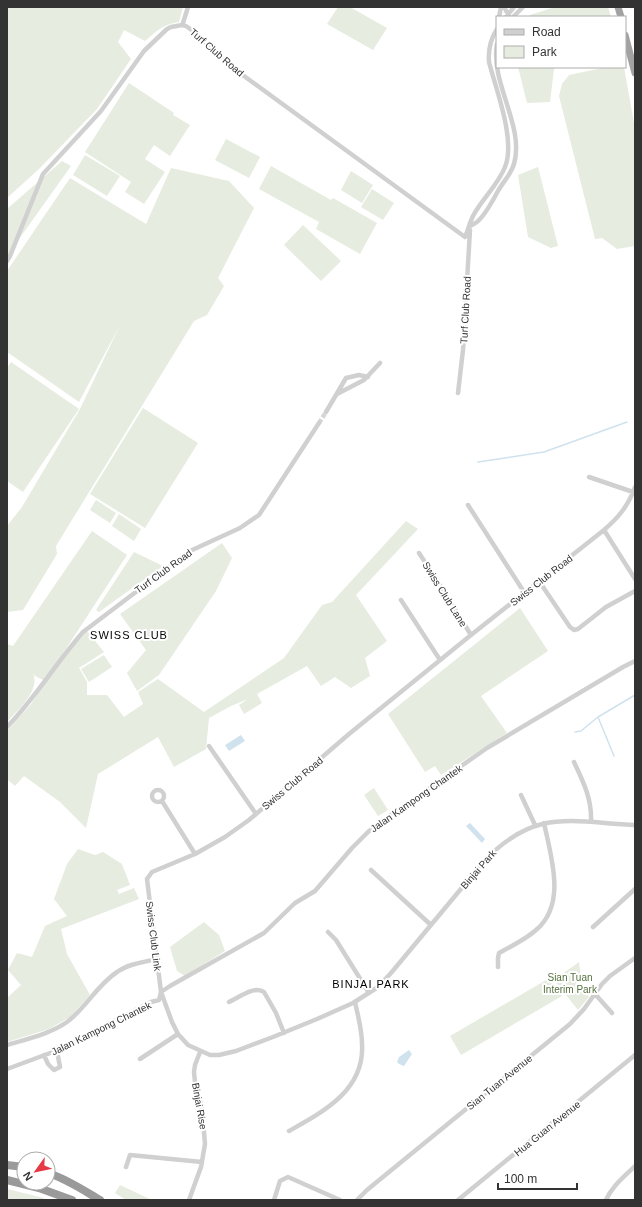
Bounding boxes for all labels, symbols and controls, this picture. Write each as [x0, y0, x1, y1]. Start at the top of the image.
legend [496, 16, 626, 68]
text: Road [532, 25, 561, 39]
street label: Turf Club Road [188, 26, 246, 79]
text: Park [532, 45, 558, 59]
street label: Turf Club Road [458, 276, 473, 344]
street label: Turf Club Road [133, 547, 194, 596]
street label: Swiss Club Road [508, 553, 575, 608]
street label: Swiss Club Lane [420, 560, 469, 629]
district label: SWISS CLUB [90, 629, 168, 641]
street label: Swiss Club Road [260, 755, 325, 812]
street label: Jalan Kampong Chantek [368, 762, 465, 834]
street label: Binjai Park [459, 847, 499, 891]
street label: Swiss Club Link [144, 900, 163, 973]
park label: Sian Tuan Interim Park [543, 972, 598, 995]
district label: BINJAI PARK [332, 978, 410, 990]
street label: Jalan Kampong Chantek [50, 999, 154, 1057]
street label: Sian Tuan Avenue [464, 1052, 535, 1112]
street label: Binjai Rise [190, 1082, 209, 1131]
street label: Hua Guan Avenue [512, 1098, 583, 1158]
north arrow [16, 1151, 56, 1191]
scale bar [498, 1165, 577, 1191]
text: N [20, 1170, 35, 1183]
text: 100 m [504, 1172, 537, 1186]

